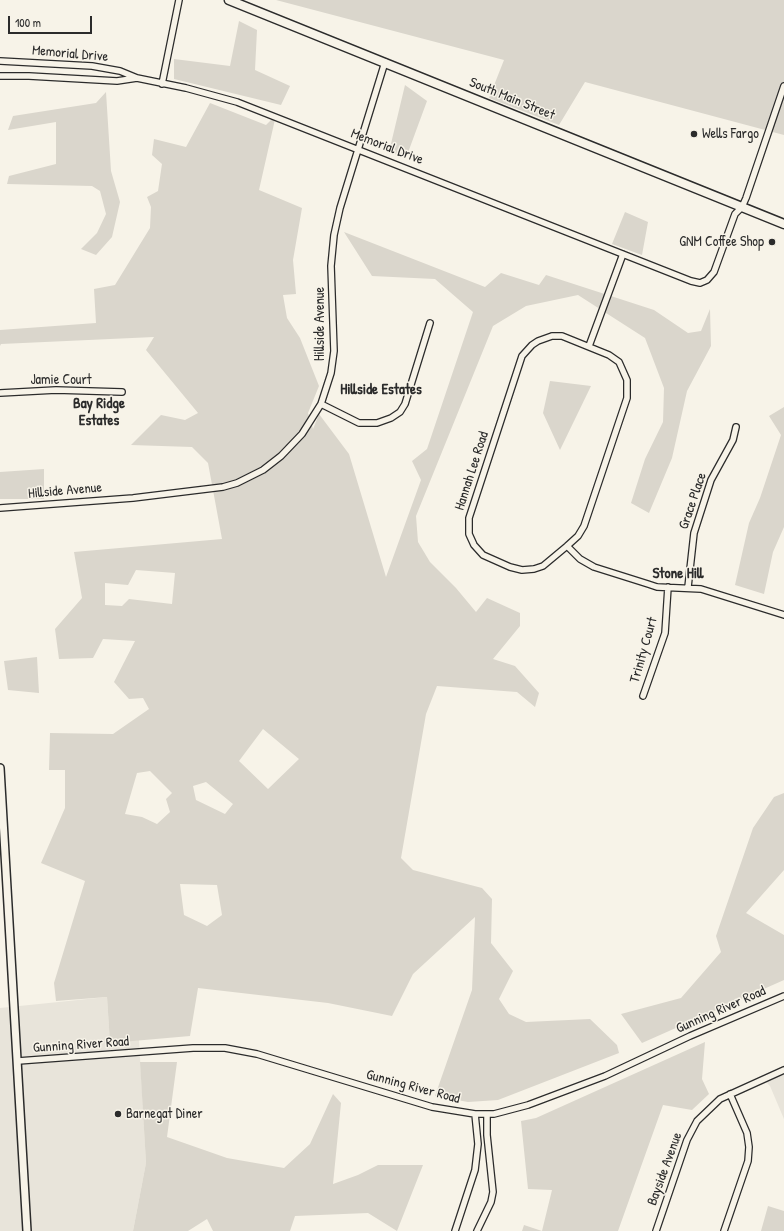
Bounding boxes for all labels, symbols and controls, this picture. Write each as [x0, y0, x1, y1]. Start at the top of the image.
scale bar [10, 8, 94, 34]
text: 100 m [15, 14, 41, 31]
street label: Memorial Drive [31, 42, 109, 66]
street label: South Main Street [467, 74, 557, 124]
street label: Memorial Drive [348, 125, 426, 169]
place label: Wells Fargo [702, 126, 759, 142]
marker: Wells Fargo [689, 129, 699, 139]
place label: GNM Coffee Shop [679, 234, 764, 250]
marker: GNM Coffee Shop [767, 237, 777, 247]
street label: Hillside Avenue [312, 287, 328, 361]
street label: Jamie Court [30, 372, 92, 388]
district label: Hillside Estates [340, 381, 422, 399]
district label: Bay Ridge Estates [73, 395, 125, 430]
street label: Hannah Lee Road [451, 430, 493, 512]
street label: Grace Place [675, 470, 711, 532]
street label: Hillside Avenue [27, 479, 103, 503]
district label: Stone Hill [652, 565, 704, 583]
street label: Trinity Court [627, 615, 661, 685]
street label: Gunning River Road [674, 983, 768, 1037]
street label: Gunning River Road [32, 1033, 130, 1057]
street label: Gunning River Road [364, 1066, 462, 1108]
place label: Barnegat Diner [126, 1106, 203, 1122]
marker: Barnegat Diner [113, 1109, 123, 1119]
street label: Bayside Avenue [644, 1130, 686, 1208]

